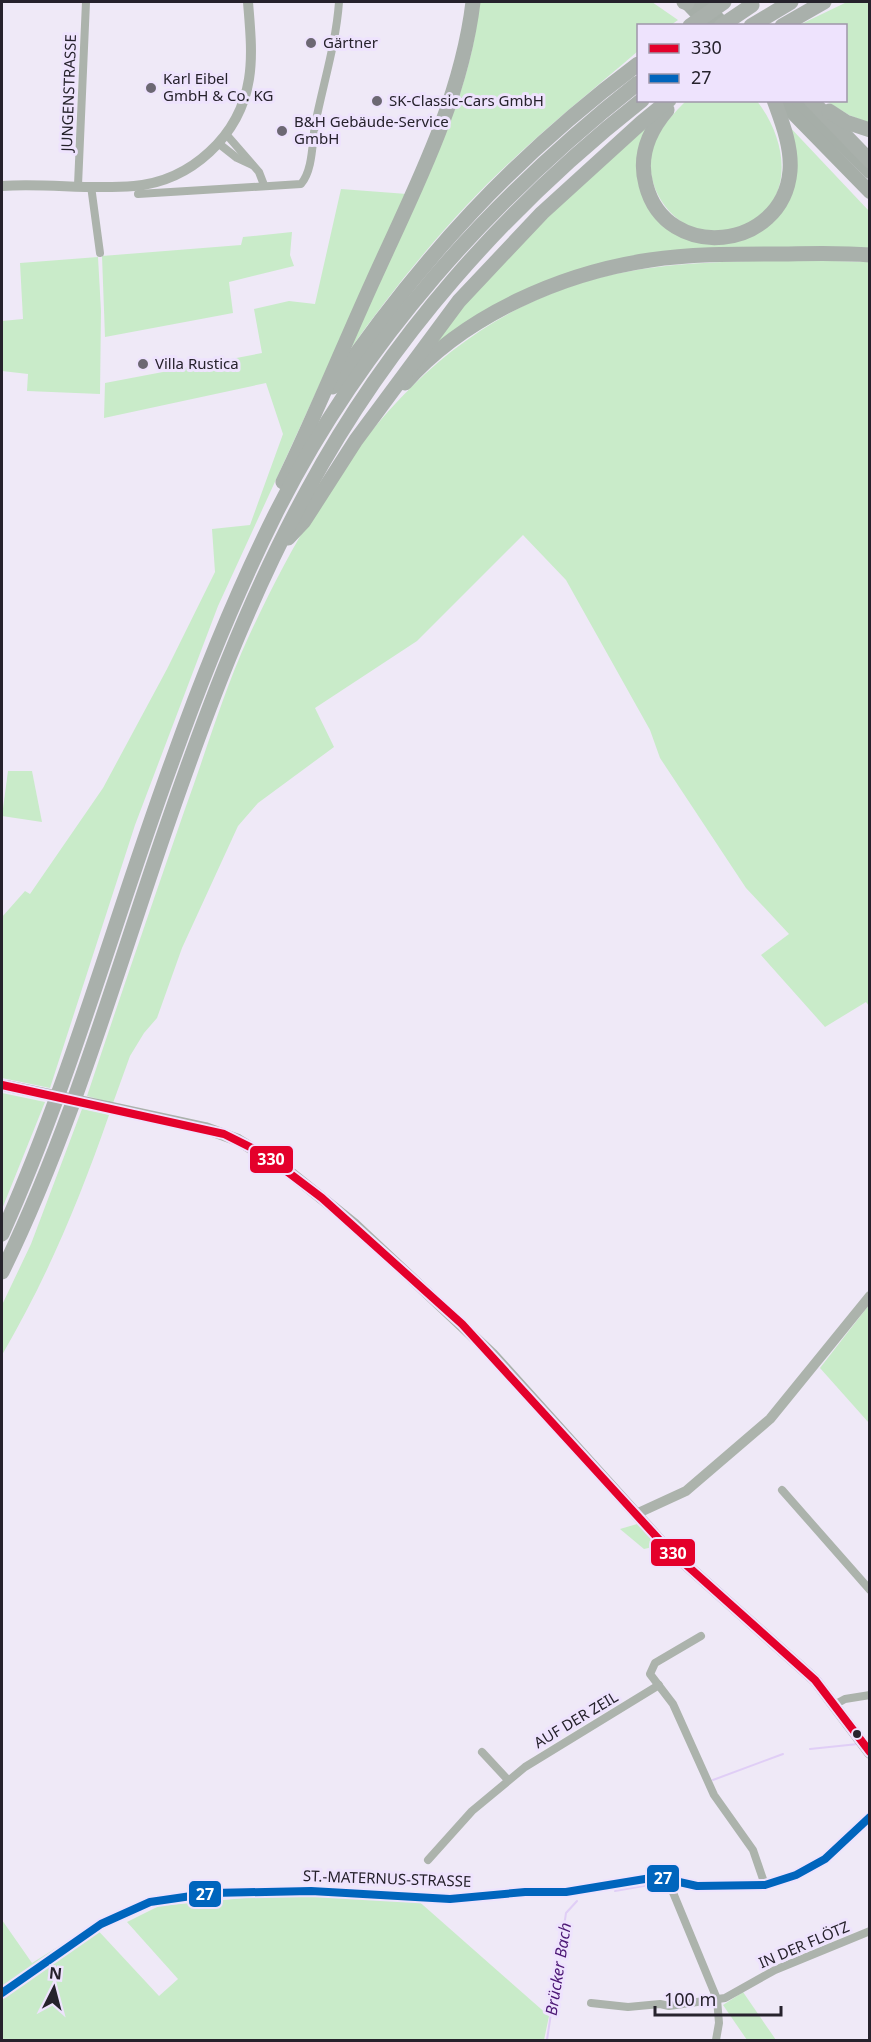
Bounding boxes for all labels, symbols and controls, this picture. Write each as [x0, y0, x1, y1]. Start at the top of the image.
legend [637, 24, 847, 102]
place label: Gärtner [323, 32, 378, 52]
street label: JUNGENSTRASSE [56, 34, 80, 154]
text: 330 [691, 35, 722, 59]
marker: Gärtner [304, 36, 318, 50]
text: 27 [691, 65, 712, 89]
place label: Karl Eibel GmbH & Co. KG [163, 68, 273, 105]
marker: Karl Eibel GmbH & Co. KG [144, 81, 158, 95]
place label: SK-Classic-Cars GmbH [389, 90, 544, 110]
marker: SK-Classic-Cars GmbH [370, 94, 384, 108]
place label: B&H Gebäude-Service GmbH [294, 111, 449, 148]
marker: B&H Gebäude-Service GmbH [275, 124, 289, 138]
place label: Villa Rustica [155, 353, 239, 373]
marker: Villa Rustica [136, 357, 150, 371]
line badge: 330 [249, 1145, 294, 1174]
text: 330 [257, 1148, 285, 1170]
line badge: 330 [650, 1538, 696, 1567]
text: 330 [659, 1542, 687, 1564]
street label: AUF DER ZEIL [530, 1686, 621, 1752]
unlabelled marker [851, 1728, 863, 1740]
line badge: 27 [646, 1864, 680, 1893]
street label: ST.-MATERNUS-STRASSE [303, 1865, 472, 1891]
text: 27 [654, 1867, 672, 1889]
line badge: 27 [188, 1880, 222, 1908]
text: 27 [196, 1883, 214, 1905]
street label: IN DER FLÖTZ [755, 1916, 852, 1972]
water label: Brücker Bach [540, 1921, 576, 2017]
north arrow [24, 1958, 84, 2018]
text: N [48, 1961, 63, 1985]
scale bar [655, 1979, 781, 2017]
text: 100 m [664, 1987, 716, 2011]

